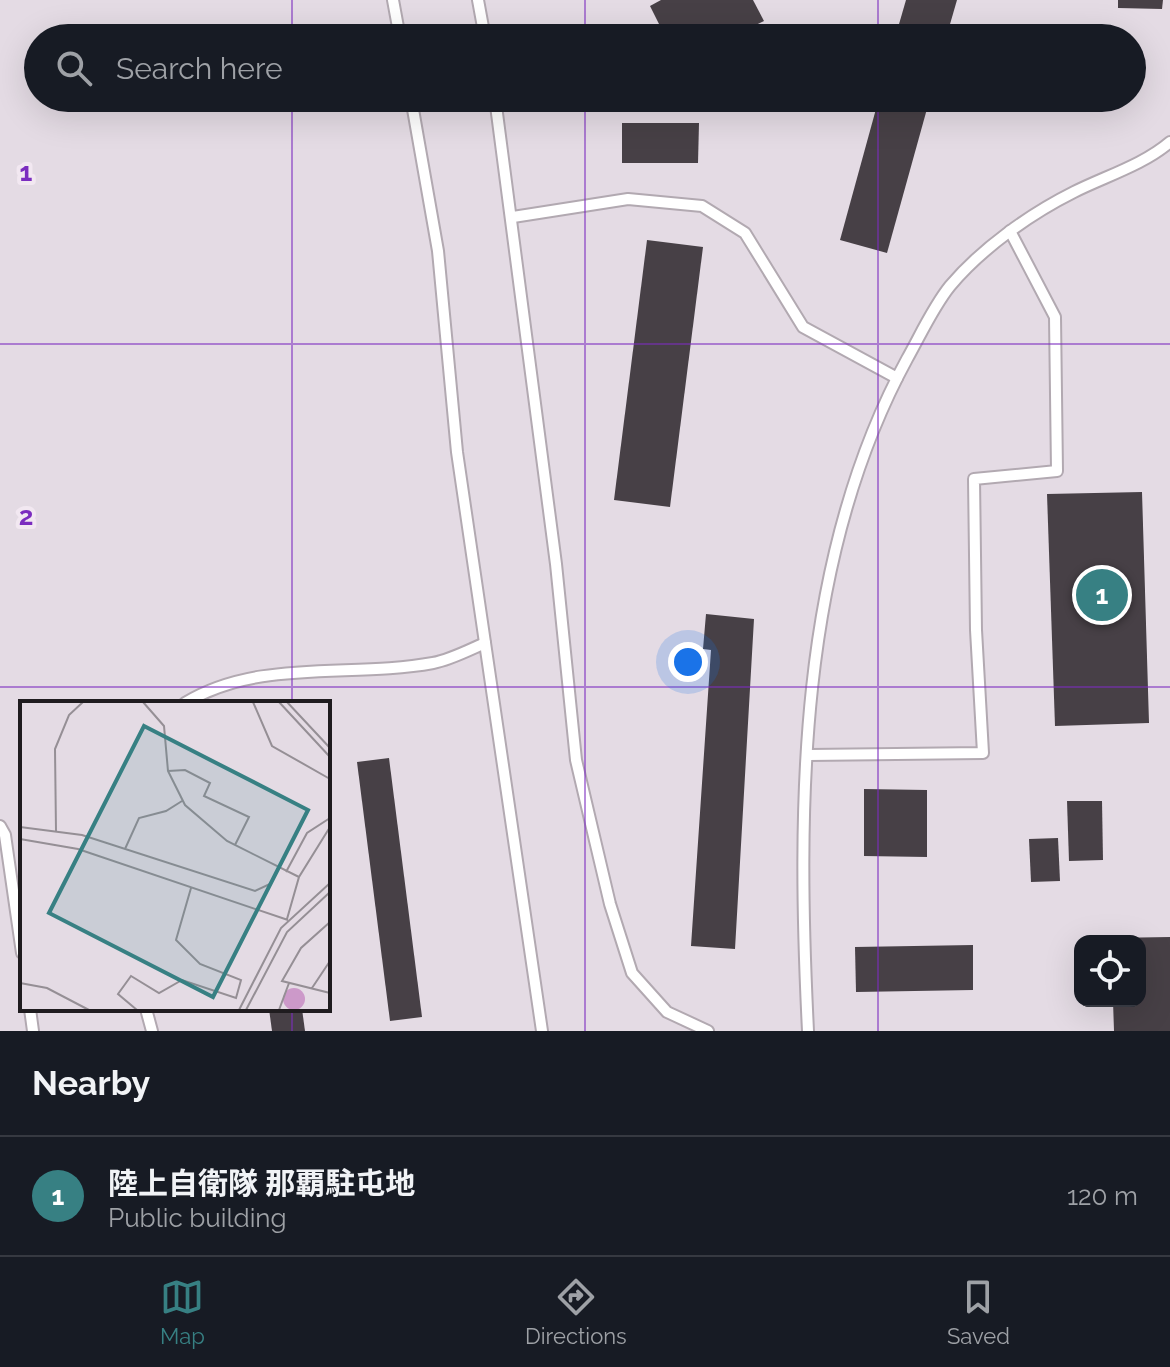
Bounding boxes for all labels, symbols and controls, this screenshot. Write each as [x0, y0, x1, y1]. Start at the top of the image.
search box [24, 24, 1146, 112]
icon: search [52, 46, 96, 90]
text: Search here [116, 51, 283, 86]
text: 1 [20, 157, 33, 187]
text: 2 [19, 501, 33, 531]
pin: 1 [1076, 565, 1128, 625]
your location [668, 642, 708, 682]
inset map [20, 701, 330, 1011]
map controls [1074, 935, 1146, 1007]
button: locate [1074, 935, 1146, 1007]
text: Nearby [32, 1063, 150, 1103]
text: 陸上自衛隊 那覇駐屯地 [108, 1166, 415, 1201]
text: 1 [52, 1181, 64, 1211]
text: 120 m [1067, 1181, 1138, 1211]
text: Public building [108, 1203, 287, 1233]
tab: Map [160, 1275, 205, 1349]
tab: Directions [525, 1275, 627, 1349]
tab: Saved [947, 1275, 1010, 1349]

